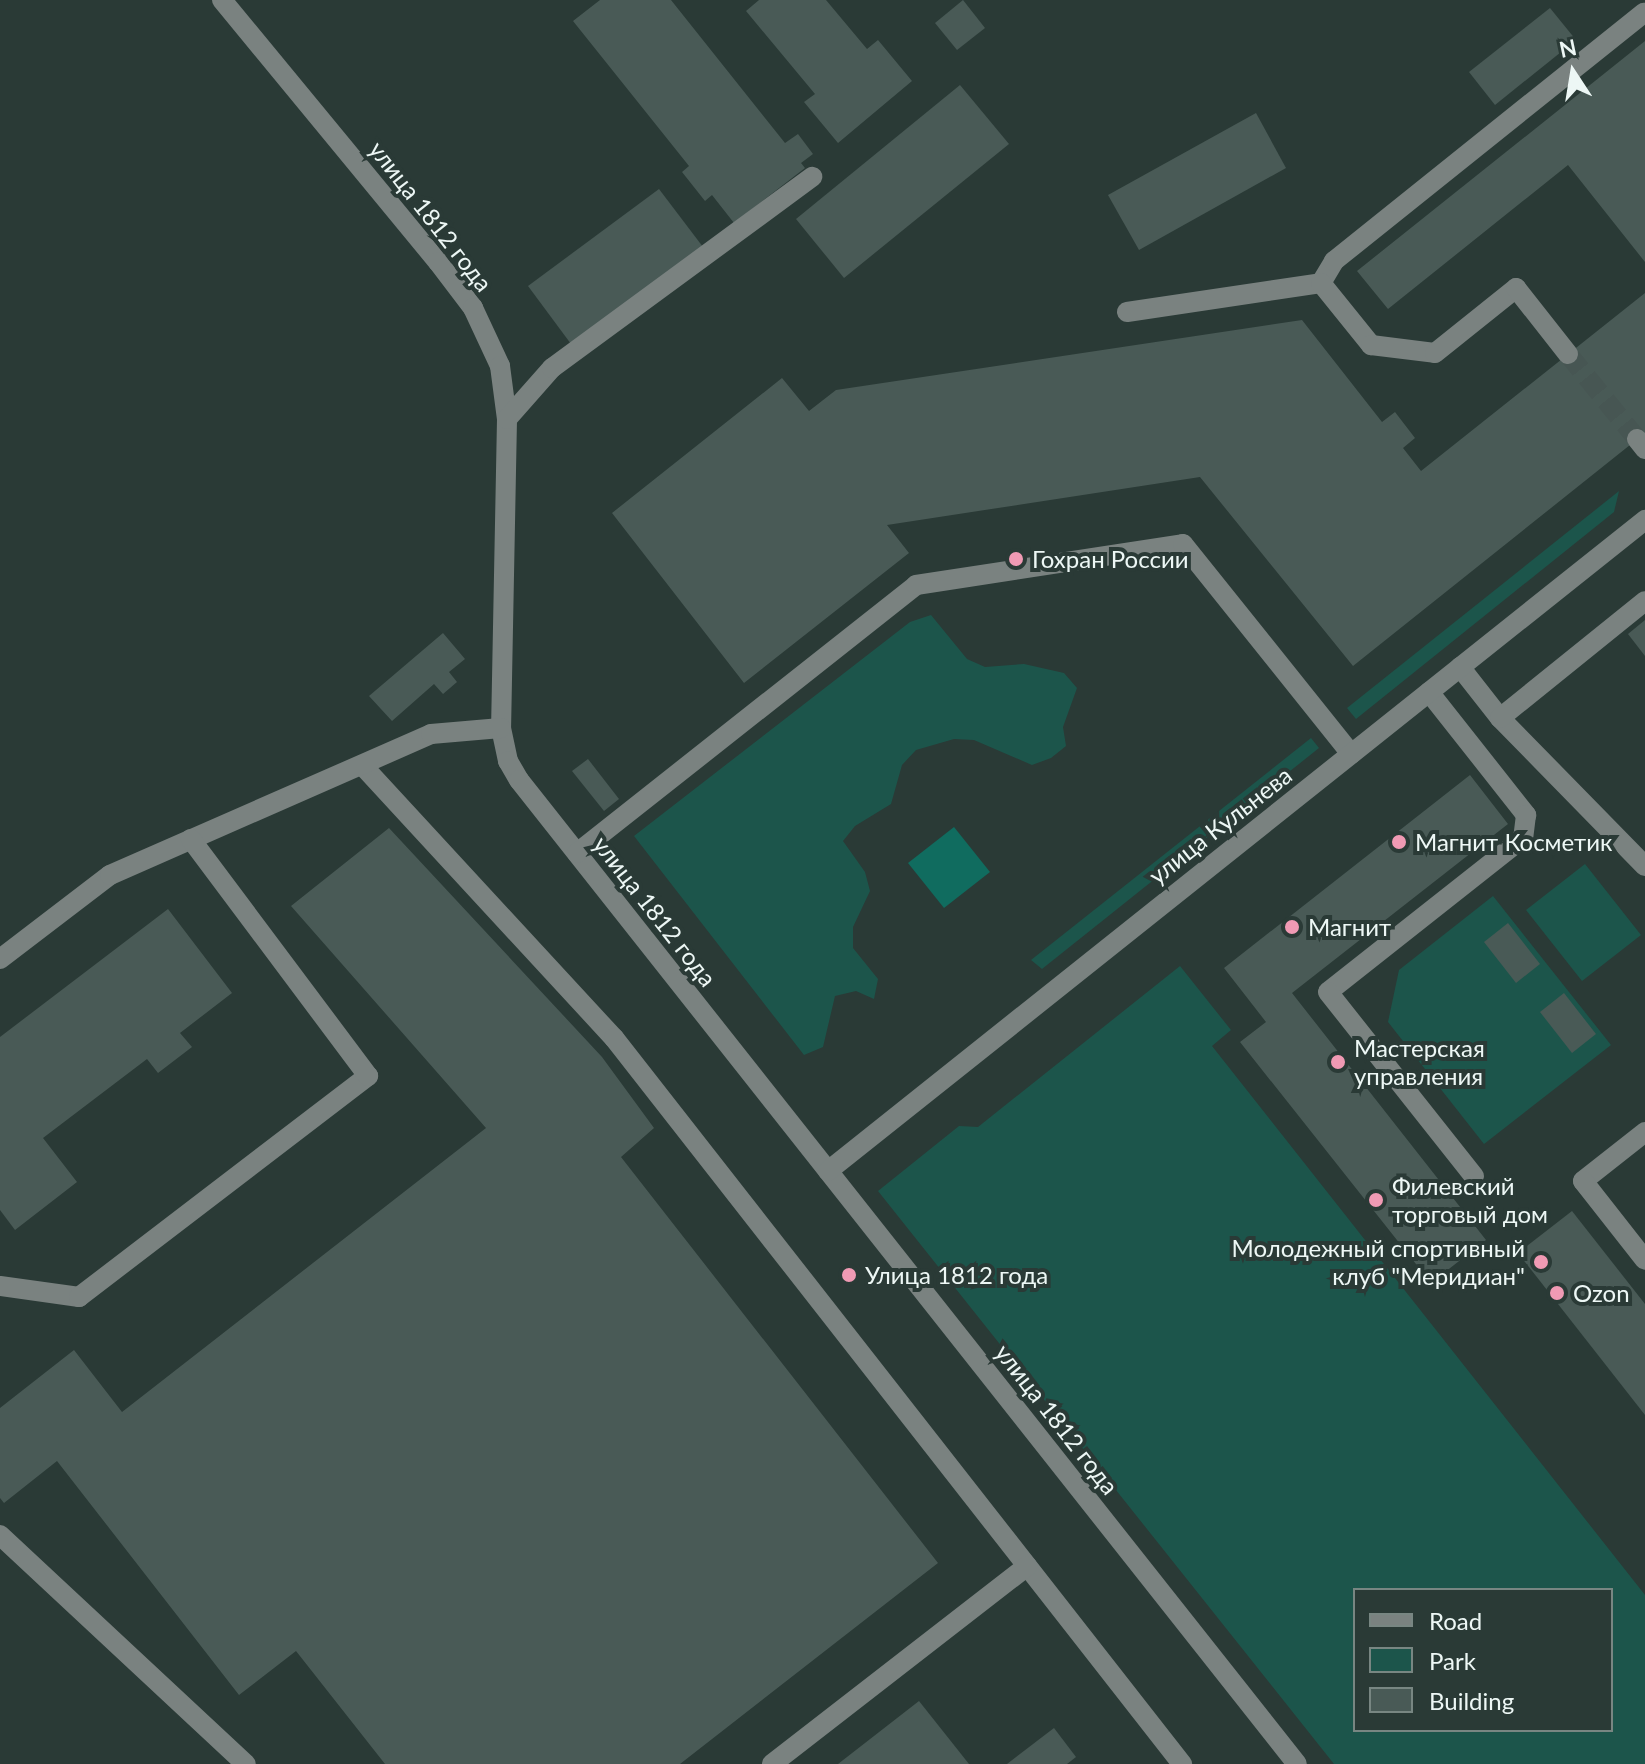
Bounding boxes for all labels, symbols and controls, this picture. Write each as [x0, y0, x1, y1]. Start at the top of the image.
north arrow [1533, 32, 1613, 112]
text: N [1557, 33, 1579, 63]
street label: улица 1812 года [363, 135, 499, 297]
place label: Гохран России [1032, 545, 1189, 573]
marker: Гохран России [1007, 550, 1025, 568]
street label: улица Кульнева [1143, 760, 1297, 890]
place label: Магнит Косметик [1415, 828, 1612, 856]
street label: улица 1812 года [587, 830, 723, 992]
marker: Магнит Косметик [1390, 833, 1408, 851]
place label: Магнит [1308, 913, 1391, 941]
marker: Магнит [1283, 918, 1301, 936]
place label: Мастерская управления [1354, 1034, 1485, 1090]
marker: Мастерская управления [1329, 1053, 1347, 1071]
place label: Филевский торговый дом [1392, 1172, 1548, 1228]
marker: Филевский торговый дом [1367, 1191, 1385, 1209]
place label: Молодежный спортивный клуб "Меридиан" [1232, 1234, 1525, 1290]
marker: Молодежный спортивный клуб "Меридиан" [1532, 1253, 1550, 1271]
place label: Улица 1812 года [865, 1261, 1048, 1289]
marker: Улица 1812 года [840, 1266, 858, 1284]
place label: Ozon [1573, 1279, 1630, 1307]
marker: Ozon [1548, 1284, 1566, 1302]
street label: улица 1812 года [989, 1338, 1125, 1500]
legend [1353, 1588, 1613, 1732]
text: Road [1429, 1606, 1482, 1635]
text: Park [1429, 1646, 1476, 1675]
text: Building [1429, 1686, 1514, 1715]

